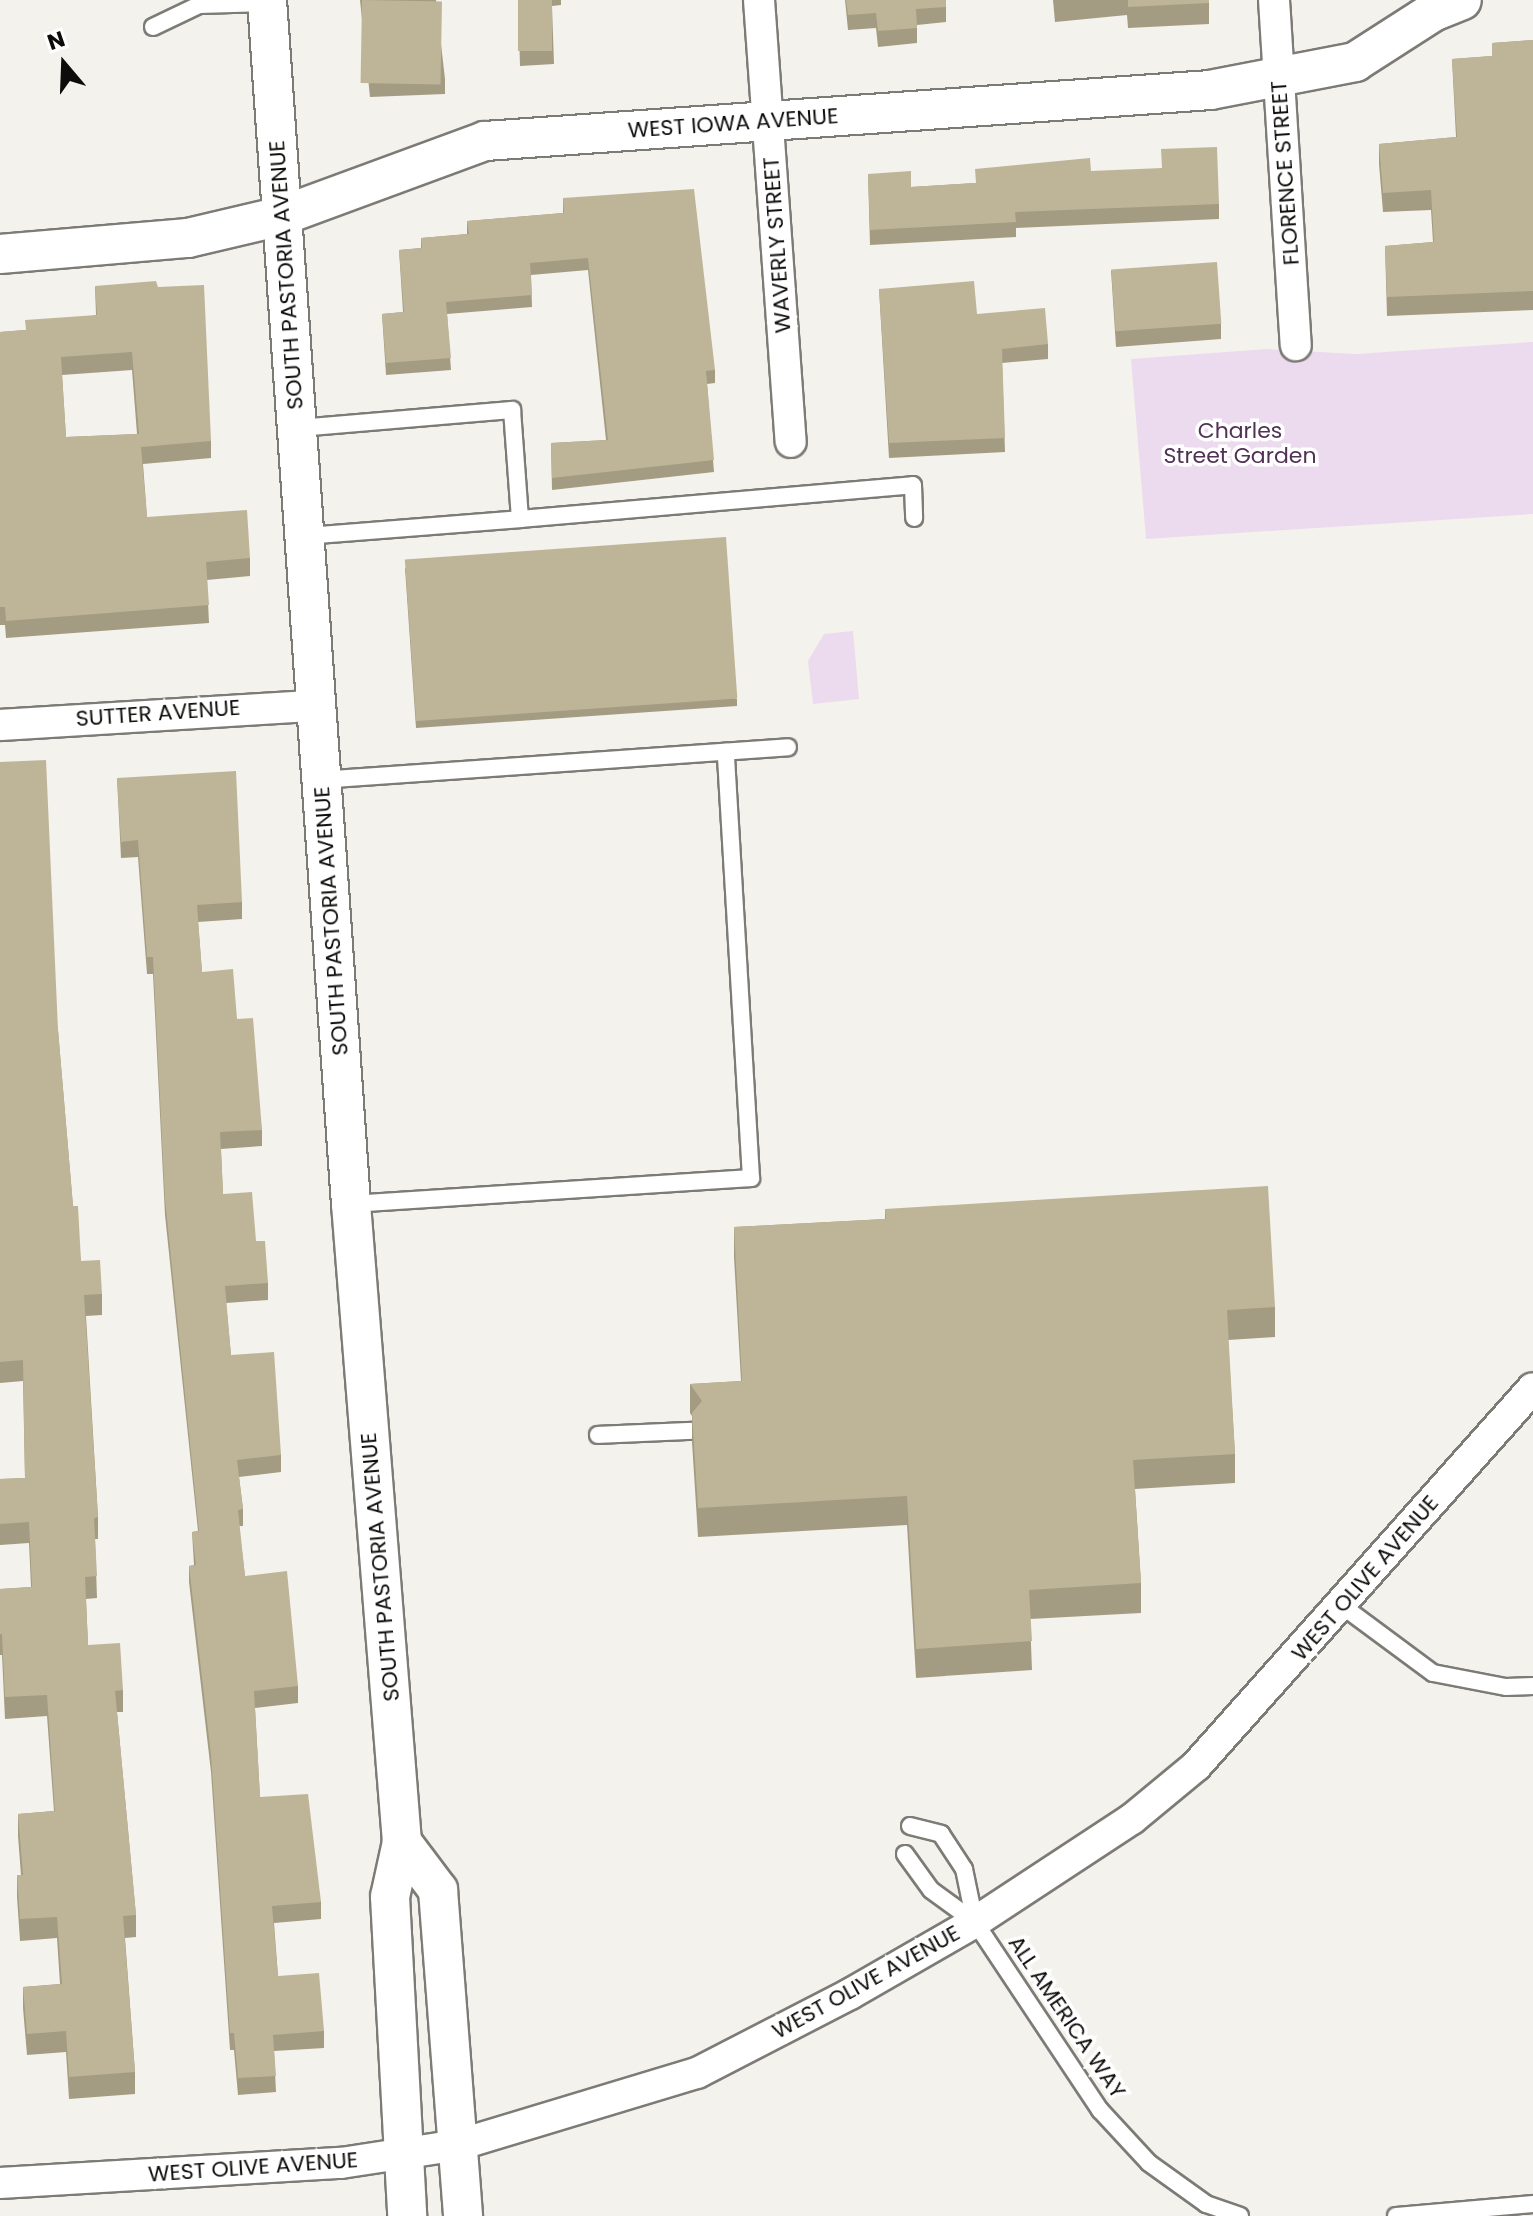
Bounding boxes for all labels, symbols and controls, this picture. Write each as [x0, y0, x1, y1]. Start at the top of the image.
text: N [43, 23, 69, 58]
north arrow [24, 24, 104, 104]
street label: FLORENCE STREET [1265, 80, 1305, 266]
street label: WEST IOWA AVENUE [627, 102, 839, 144]
street label: SOUTH PASTORIA AVENUE [263, 140, 309, 410]
street label: WAVERLY STREET [758, 156, 796, 334]
park label: Charles Street Garden [1163, 417, 1317, 468]
street label: SUTTER AVENUE [75, 694, 241, 732]
street label: SOUTH PASTORIA AVENUE [308, 786, 354, 1056]
street label: SOUTH PASTORIA AVENUE [355, 1431, 405, 1703]
street label: WEST OLIVE AVENUE [1286, 1490, 1444, 1666]
street label: WEST OLIVE AVENUE [768, 1919, 964, 2045]
street label: ALL AMERICA WAY [1003, 1931, 1131, 2103]
street label: WEST OLIVE AVENUE [147, 2146, 359, 2188]

